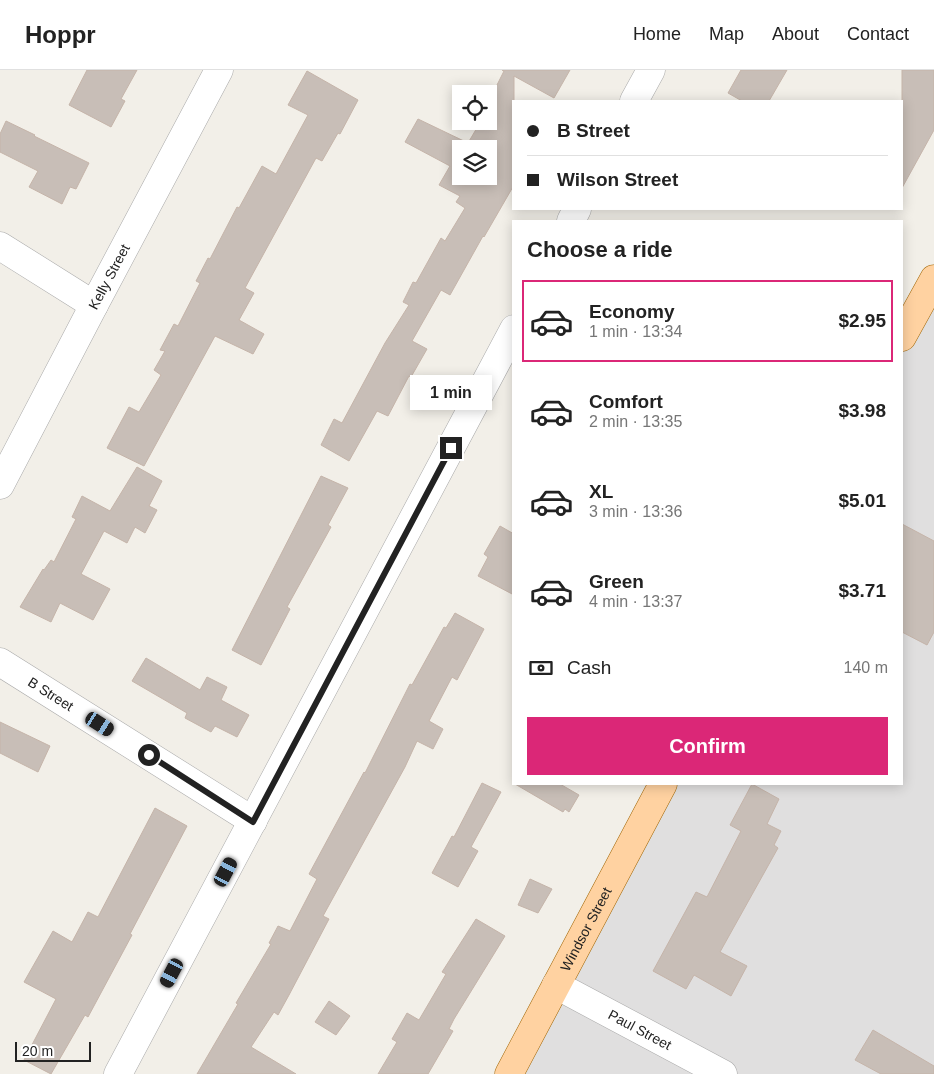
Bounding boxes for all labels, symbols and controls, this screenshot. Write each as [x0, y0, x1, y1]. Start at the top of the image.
text: Hoppr [25, 21, 96, 48]
text: Home [633, 24, 681, 44]
text: Map [709, 24, 744, 44]
text: About [772, 24, 819, 44]
text: Contact [847, 24, 909, 44]
map controls [452, 85, 497, 185]
button: locate [452, 85, 497, 130]
text: B Street [557, 120, 630, 141]
button: layers [452, 140, 497, 185]
text: Wilson Street [557, 169, 678, 190]
text: Choose a ride [527, 237, 672, 262]
street label: Kelly Street [85, 241, 133, 312]
icon: car [529, 299, 574, 344]
text: Economy [589, 301, 675, 322]
text: $2.95 [838, 310, 886, 331]
text: 1 min · 13:34 [589, 323, 682, 340]
callout: 1 min [410, 376, 492, 410]
text: 1 min [430, 384, 472, 401]
icon: car [529, 389, 574, 434]
text: Comfort [589, 391, 663, 412]
text: $3.98 [838, 400, 886, 421]
text: 2 min · 13:35 [589, 413, 682, 430]
route end [440, 437, 462, 459]
icon: car [529, 479, 574, 524]
text: XL [589, 481, 613, 502]
text: $5.01 [838, 490, 886, 511]
text: 3 min · 13:36 [589, 503, 682, 520]
icon: car [529, 569, 574, 614]
text: Green [589, 571, 644, 592]
text: $3.71 [838, 580, 886, 601]
text: 4 min · 13:37 [589, 593, 682, 610]
icon: cash [527, 654, 555, 682]
text: Cash [567, 657, 611, 678]
text: 140 m [844, 659, 888, 676]
street label: B Street [25, 674, 77, 714]
car [83, 710, 116, 738]
button: Confirm [527, 717, 888, 775]
route start [138, 744, 160, 766]
car [212, 855, 239, 889]
street label: Windsor Street [557, 884, 615, 974]
car [158, 956, 185, 990]
street label: Paul Street [605, 1006, 674, 1053]
scale bar [15, 1039, 91, 1062]
text: 20 m [22, 1043, 53, 1059]

